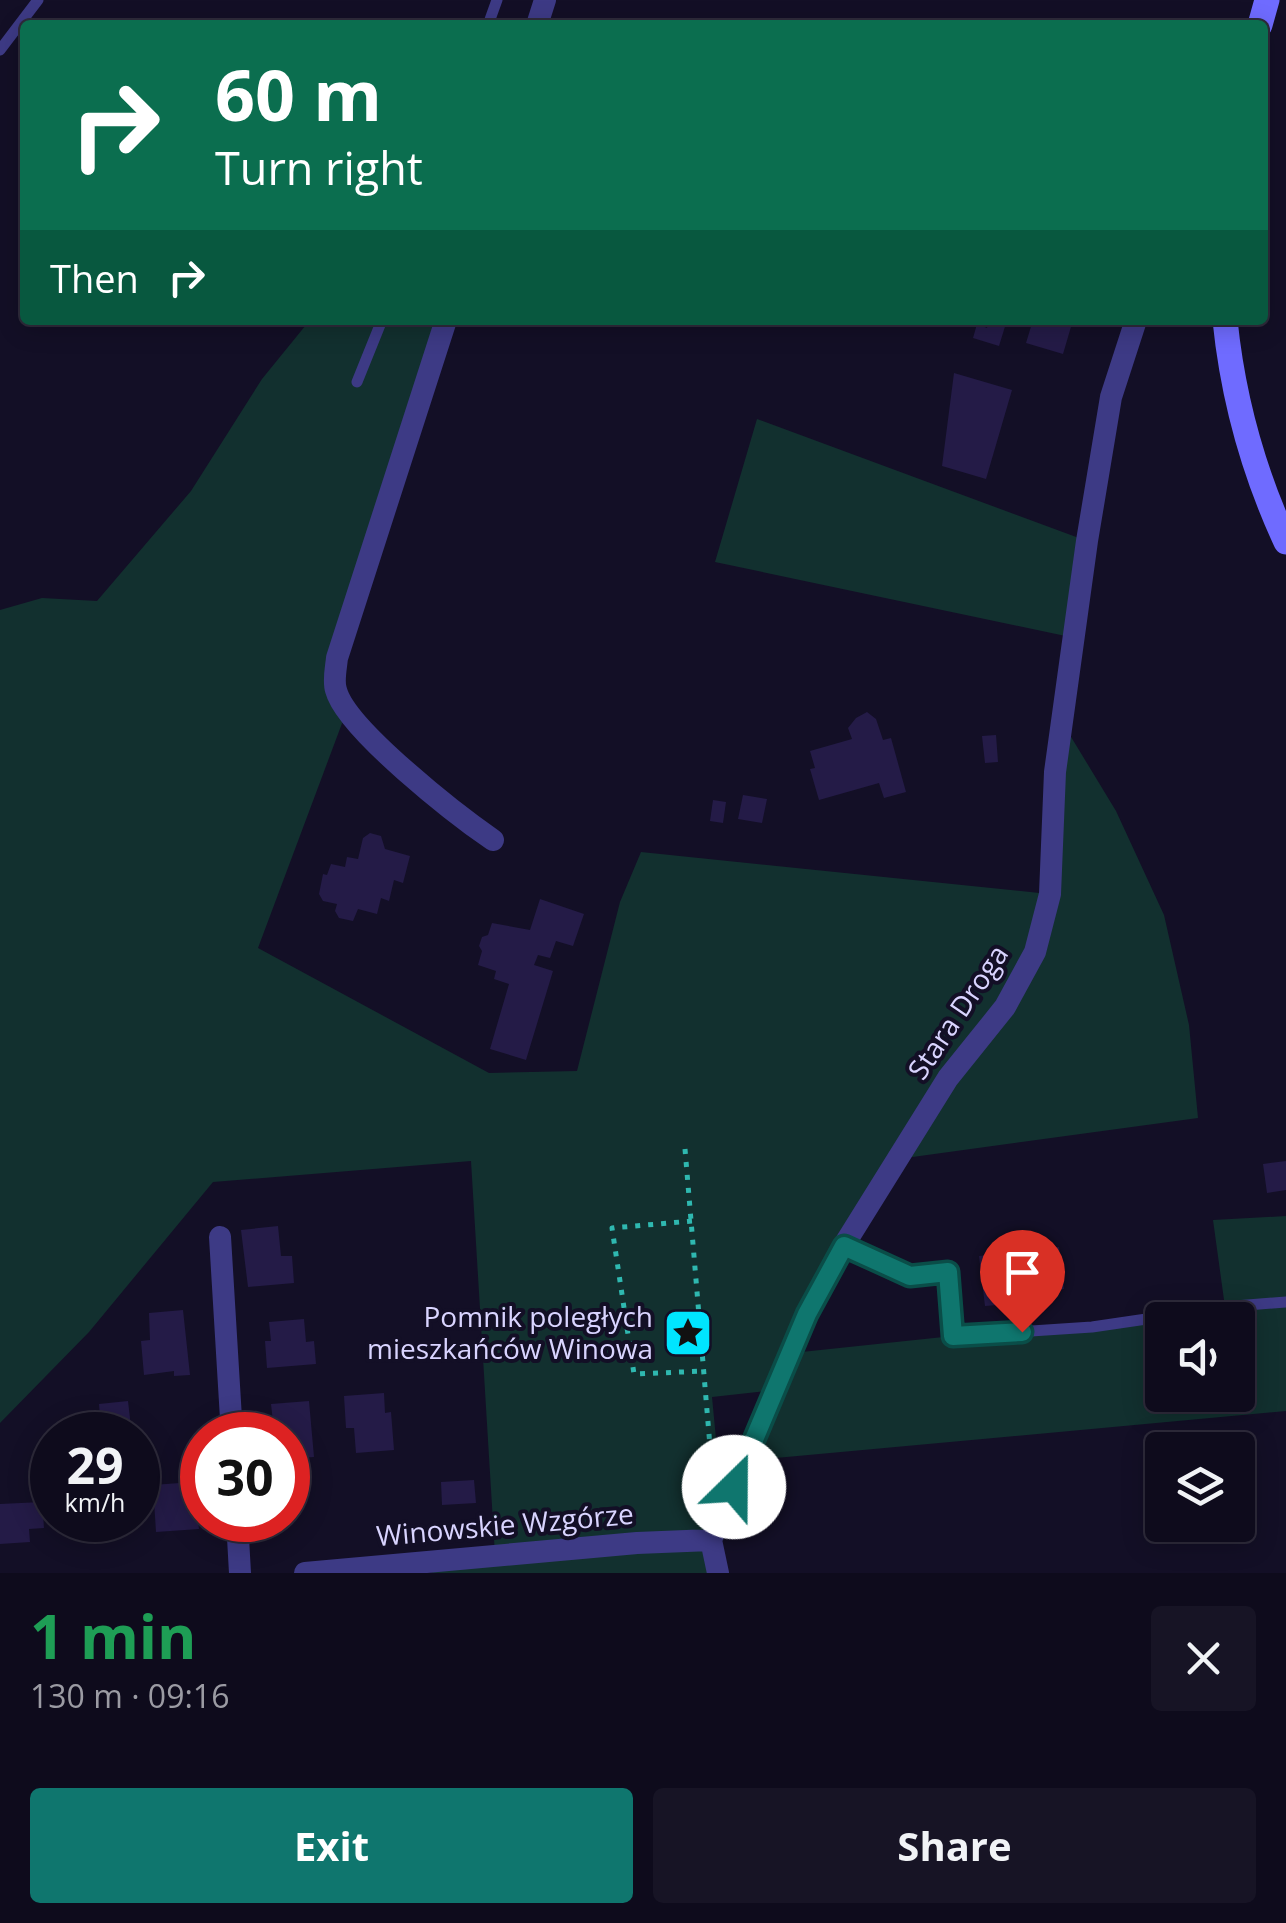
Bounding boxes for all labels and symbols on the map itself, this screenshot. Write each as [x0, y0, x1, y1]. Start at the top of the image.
street label: Stara Droga [898, 937, 1016, 1086]
pin [980, 1230, 1065, 1333]
place label: Pomnik poległych mieszkańców Winowa [367, 1297, 653, 1367]
place icon: Pomnik poległych mieszkańców Winowa [662, 1307, 714, 1359]
speed limit sign: 30 [180, 1412, 310, 1542]
position arrow [682, 1435, 786, 1539]
street label: Winowskie Wzgórze [375, 1494, 635, 1554]

